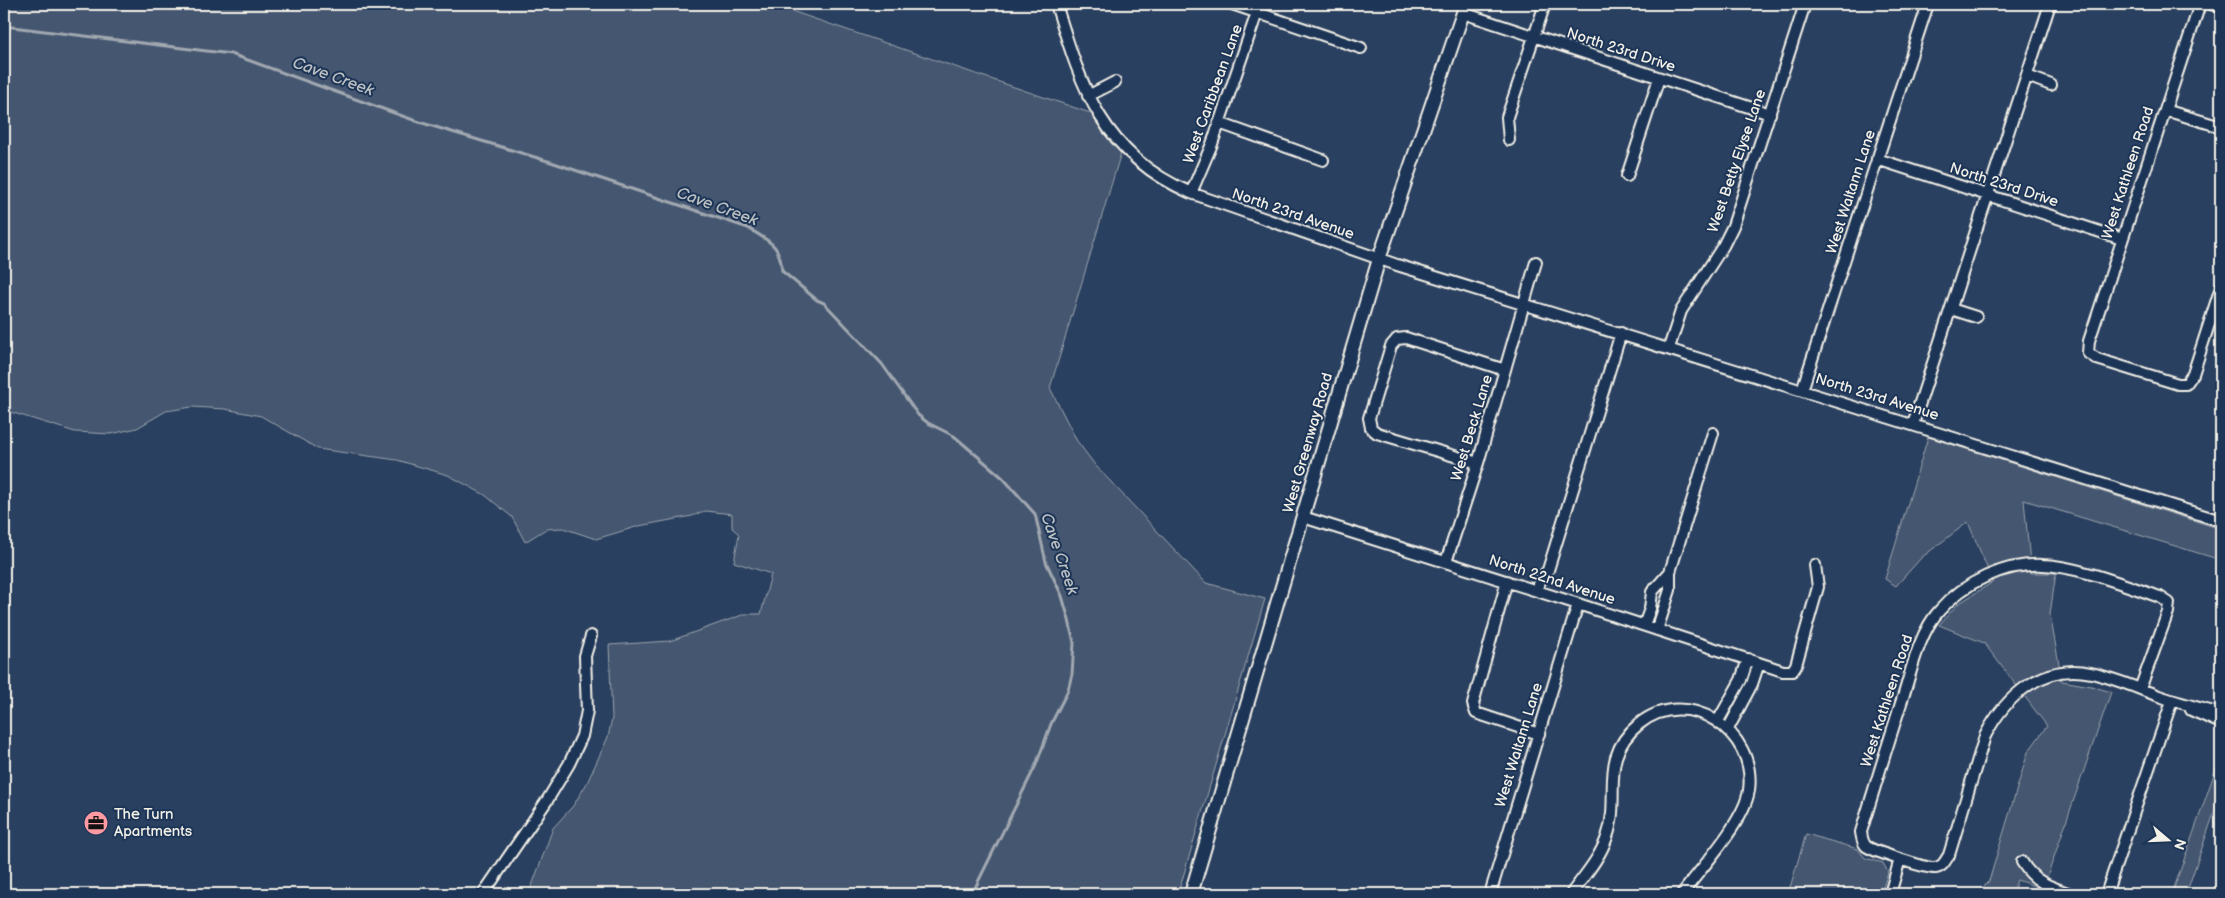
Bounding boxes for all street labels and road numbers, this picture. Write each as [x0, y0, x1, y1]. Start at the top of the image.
street label: West Caribbean Lane [1179, 22, 1247, 166]
street label: North 23rd Drive [1564, 23, 1678, 77]
street label: West Betty Elyse Lane [1704, 87, 1770, 235]
street label: West Kathleen Road [2098, 104, 2158, 242]
street label: West Waltann Lane [1822, 127, 1880, 257]
street label: North 23rd Drive [1947, 158, 2061, 212]
street label: North 23rd Avenue [1229, 184, 1357, 244]
street label: North 23rd Avenue [1813, 369, 1941, 425]
street label: West Greenway Road [1279, 371, 1337, 515]
street label: West Beck Lane [1447, 372, 1497, 484]
street label: North 22nd Avenue [1487, 551, 1618, 609]
street label: West Kathleen Road [1857, 632, 1917, 770]
street label: West Waltann Lane [1491, 680, 1547, 810]

